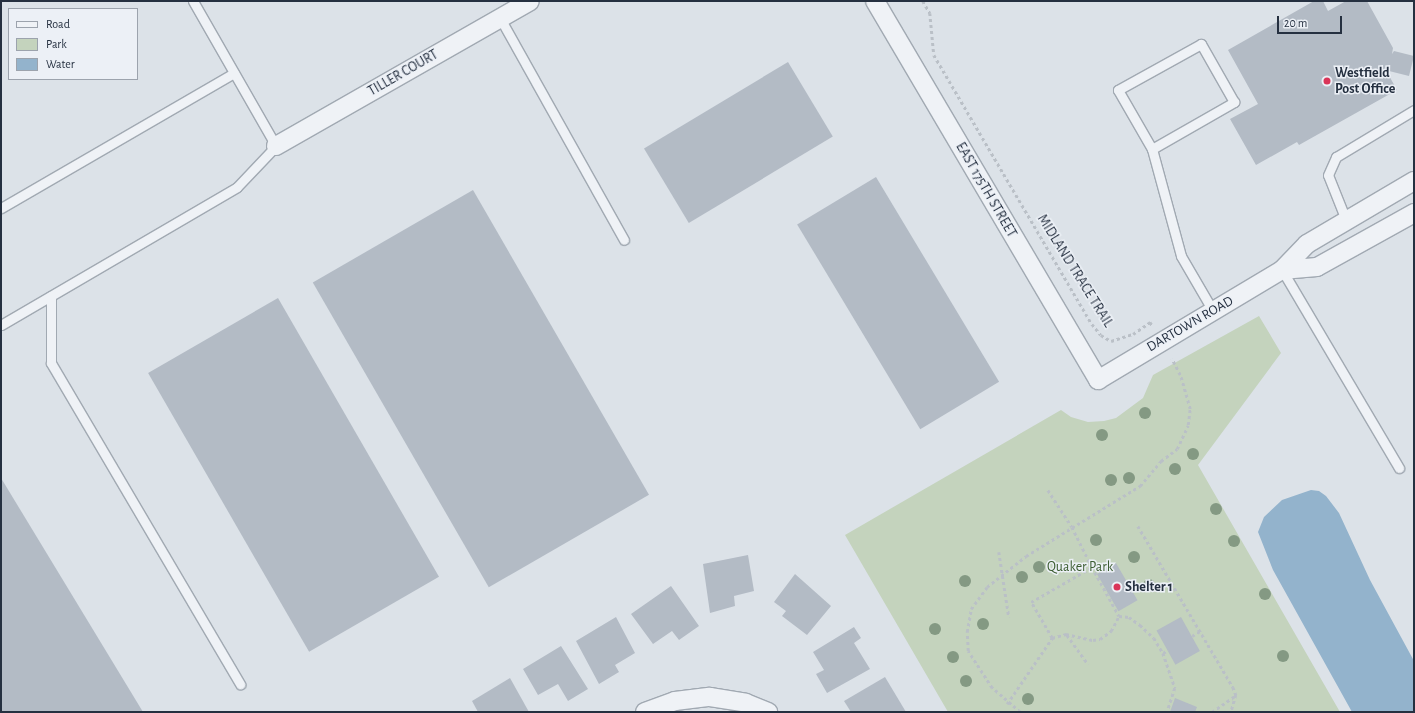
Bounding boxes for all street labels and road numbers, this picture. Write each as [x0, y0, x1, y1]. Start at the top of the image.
street label: TILLER COURT [365, 46, 441, 100]
street label: EAST 175TH STREET [952, 139, 1020, 241]
street label: MIDLAND TRACE TRAIL [1033, 211, 1117, 331]
street label: DARTOWN ROAD [1144, 292, 1236, 356]

